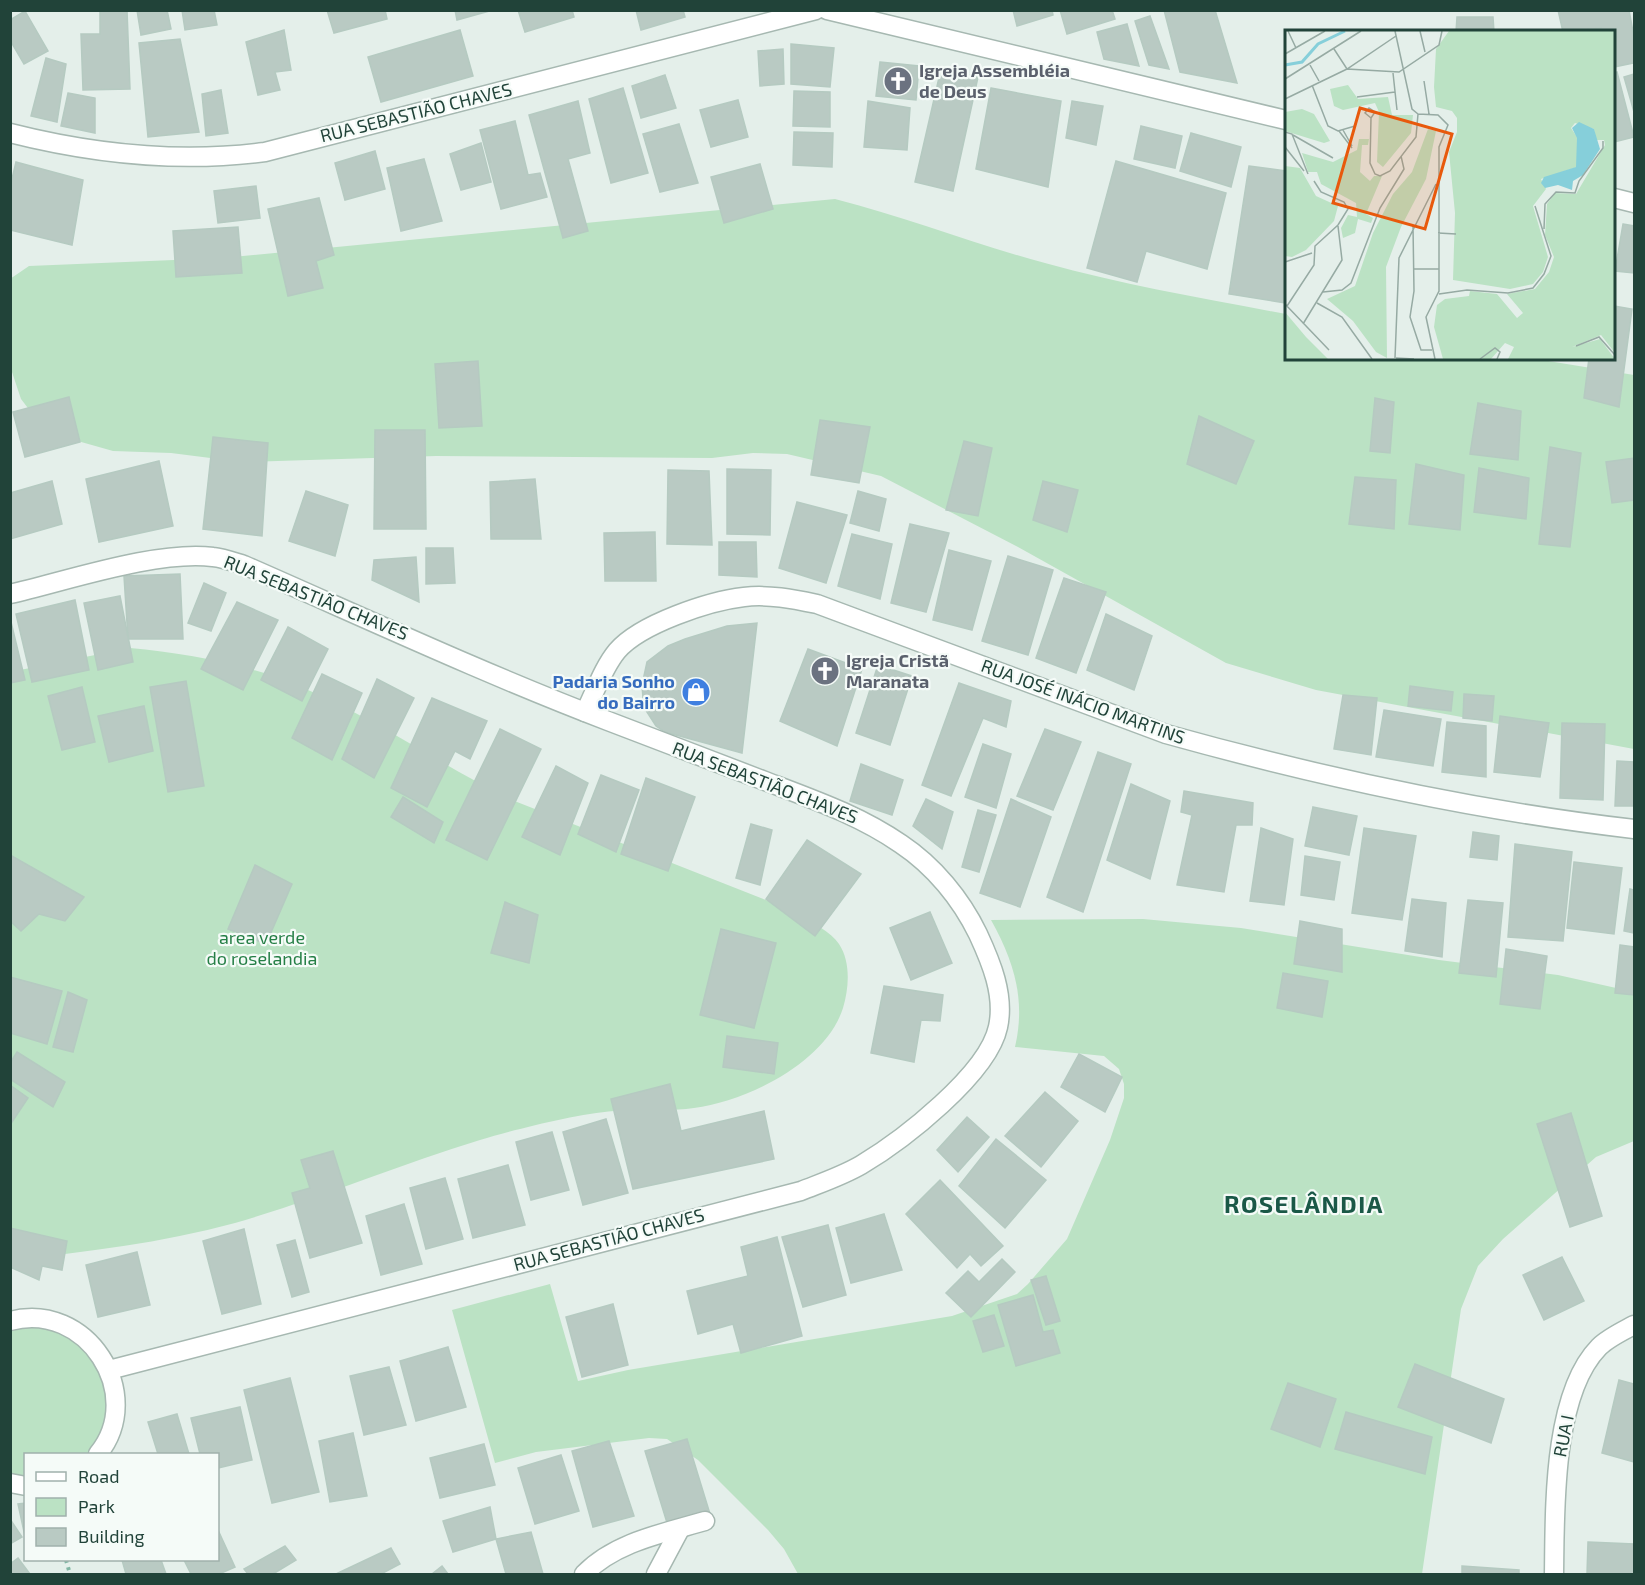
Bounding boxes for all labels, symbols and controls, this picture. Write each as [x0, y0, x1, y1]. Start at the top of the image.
inset map [1285, 30, 1615, 360]
place label: Igreja Assembléia de Deus [919, 59, 1070, 102]
church icon: Igreja Assembléia de Deus [882, 65, 914, 97]
street label: RUA SEBASTIÃO CHAVES [318, 78, 514, 147]
street label: RUA SEBASTIÃO CHAVES [221, 550, 412, 644]
place label: Igreja Cristã Maranata [846, 649, 949, 692]
street label: RUA JOSÉ INÁCIO MARTINS [978, 654, 1188, 748]
church icon: Igreja Cristã Maranata [809, 655, 841, 687]
place label: Padaria Sonho do Bairro [552, 670, 675, 713]
shop icon: Padaria Sonho do Bairro [680, 676, 712, 708]
street label: RUA SEBASTIÃO CHAVES [670, 737, 861, 828]
park label: area verde do roselandia [207, 926, 317, 969]
district label: ROSELÂNDIA [1224, 1189, 1384, 1218]
street label: RUA SEBASTIÃO CHAVES [511, 1203, 707, 1275]
street label: RUA I [1548, 1413, 1578, 1459]
legend [24, 1453, 219, 1561]
text: Road [78, 1465, 119, 1487]
text: Park [78, 1495, 115, 1517]
text: Building [78, 1525, 145, 1547]

